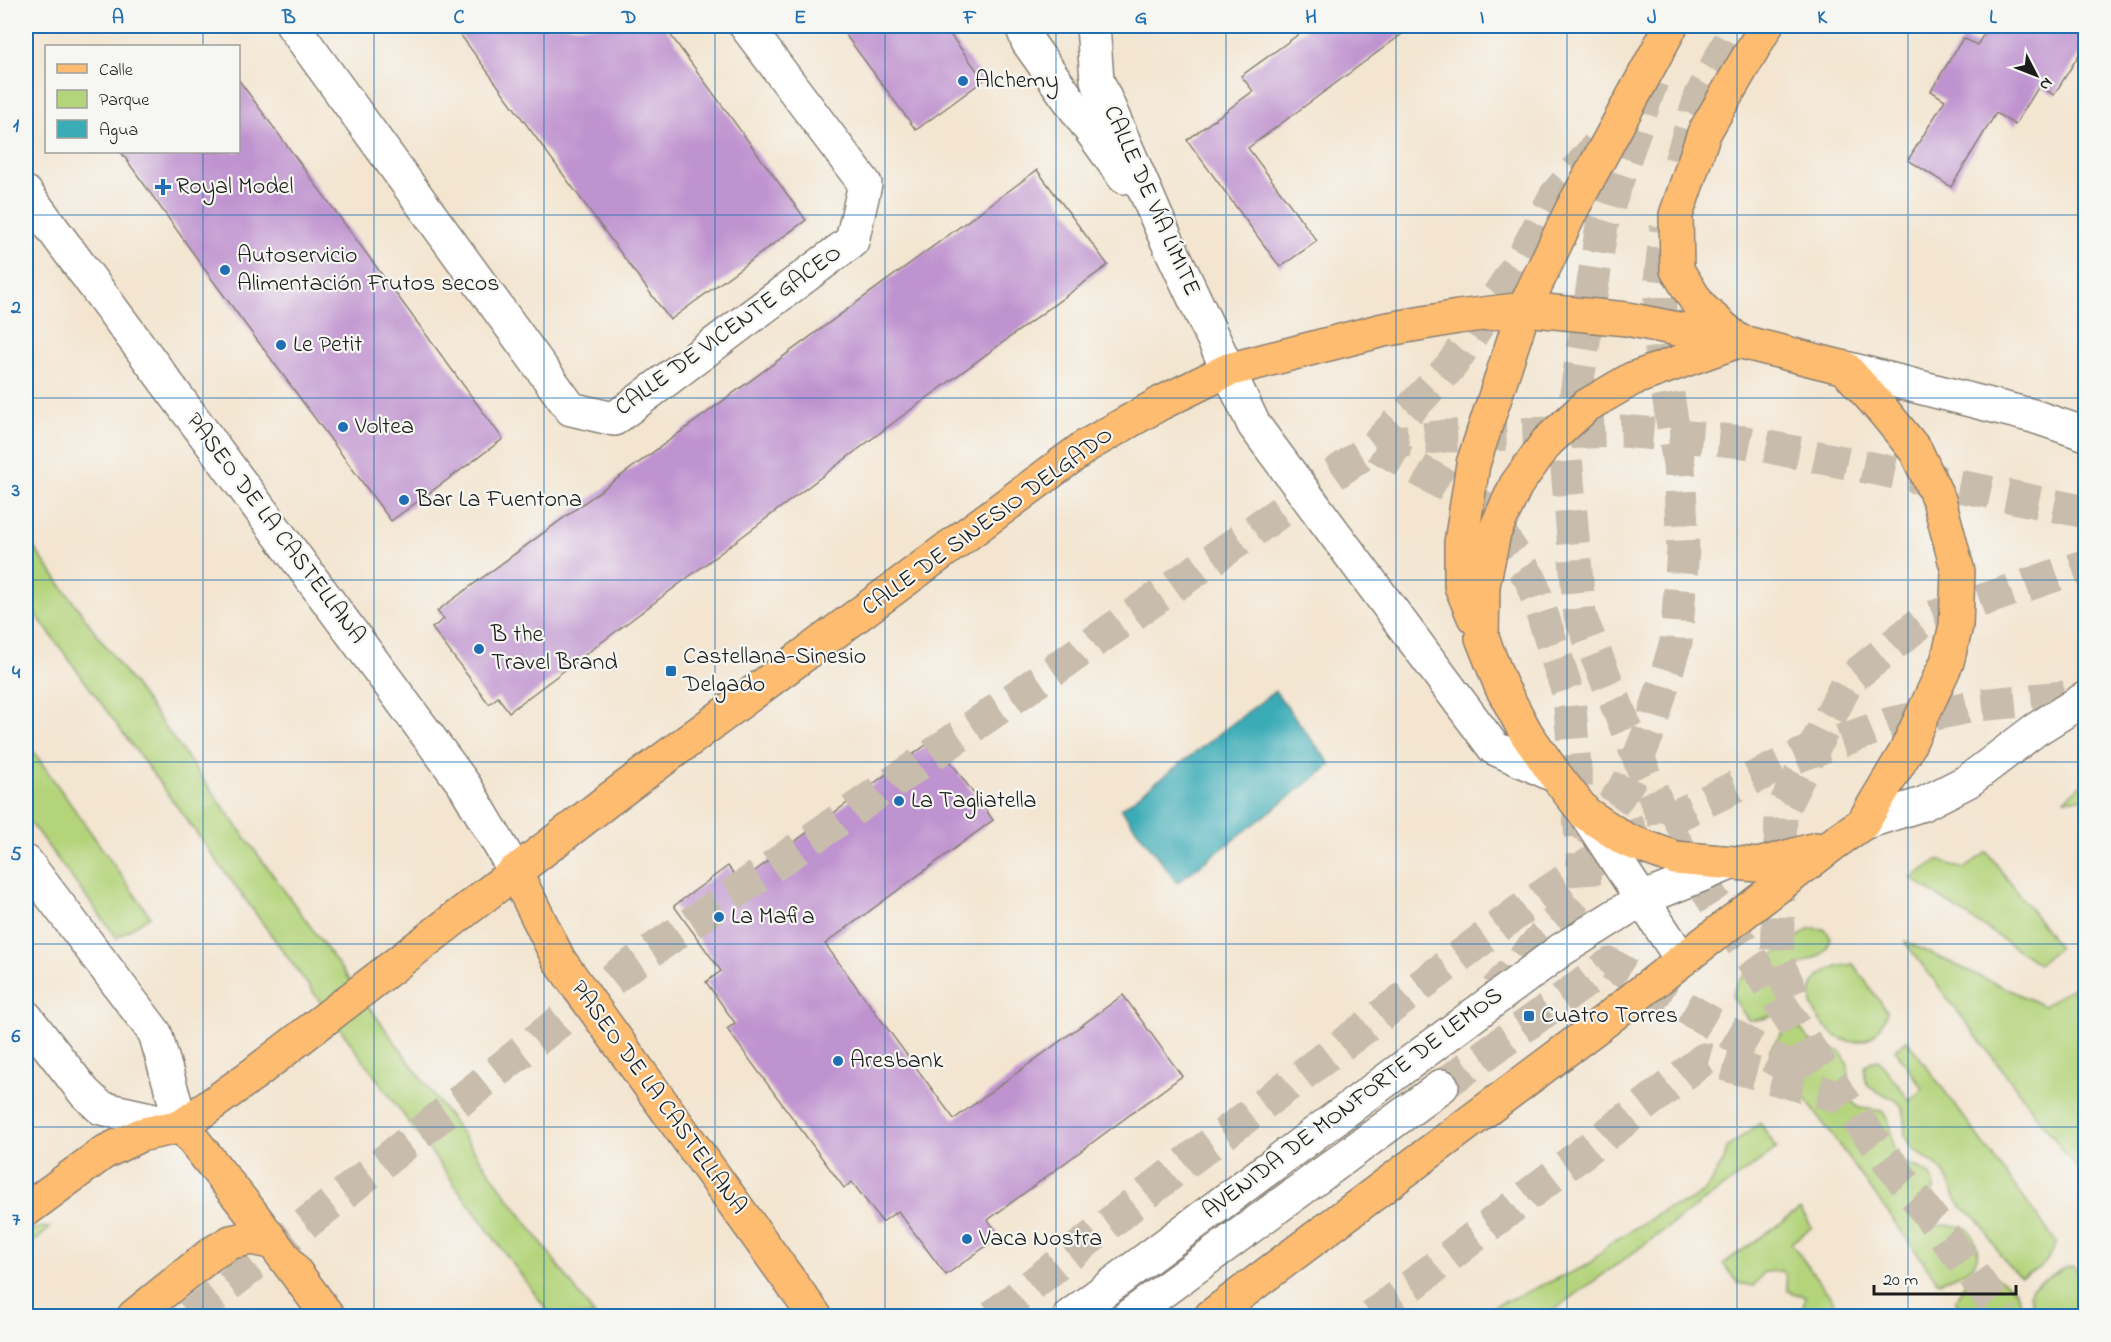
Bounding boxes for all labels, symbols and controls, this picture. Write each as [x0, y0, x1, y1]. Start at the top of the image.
text: A [112, 4, 124, 33]
text: B [281, 4, 296, 33]
text: C [454, 4, 465, 33]
text: D [621, 4, 636, 33]
text: E [794, 4, 806, 33]
text: F [963, 4, 977, 33]
text: G [1135, 4, 1148, 33]
text: H [1305, 4, 1317, 33]
text: I [1480, 4, 1485, 33]
text: J [1647, 4, 1657, 33]
text: K [1817, 4, 1828, 33]
text: L [1989, 4, 1997, 33]
legend [45, 45, 240, 153]
north arrow [2006, 45, 2066, 105]
text: Calle [99, 58, 134, 84]
place label: Alchemy [975, 64, 1059, 100]
text: N [2033, 72, 2058, 96]
marker: Alchemy [956, 74, 970, 88]
text: Parque [99, 88, 150, 114]
street label: CALLE DE VÍA LÍMITE [1093, 100, 1209, 302]
text: 1 [13, 112, 20, 141]
text: Agua [99, 118, 138, 145]
place label: Royal Model [176, 170, 293, 206]
marker: Royal Model [154, 178, 172, 196]
street label: CALLE DE VICENTE GACEO [608, 237, 850, 425]
place label: Autoservicio Alimentación Frutos secos [237, 239, 499, 302]
marker: Autoservicio Alimentación Frutos secos [218, 263, 232, 277]
text: 2 [10, 294, 21, 323]
place label: Le Petit [293, 328, 362, 363]
marker: Le Petit [274, 338, 288, 352]
street label: PASEO DE LA CASTELLANA [176, 406, 374, 652]
place label: Voltea [354, 410, 414, 445]
street label: CALLE DE SINESIO DELGADO [855, 419, 1121, 625]
marker: Voltea [336, 420, 350, 434]
text: 3 [11, 477, 20, 506]
place label: Bar La Fuentona [415, 483, 582, 518]
marker: Bar La Fuentona [397, 493, 411, 507]
place label: B the Travel Brand [490, 618, 618, 681]
place label: Castellana-Sinesio Delgado [682, 640, 866, 703]
marker: B the Travel Brand [472, 642, 486, 656]
text: 4 [12, 659, 21, 688]
marker: Castellana-Sinesio Delgado [664, 664, 678, 678]
place label: La Tagliatella [911, 784, 1037, 819]
marker: La Tagliatella [892, 794, 906, 808]
text: 5 [10, 841, 22, 870]
place label: La Mafia [731, 900, 815, 935]
marker: La Mafia [712, 910, 726, 924]
street label: PASEO DE LA CASTELLANA [561, 974, 755, 1222]
street label: AVENIDA DE MONFORTE DE LEMOS [1195, 979, 1511, 1229]
place label: Cuatro Torres [1541, 999, 1678, 1034]
marker: Cuatro Torres [1522, 1009, 1536, 1023]
text: 6 [12, 1023, 21, 1052]
place label: Aresbank [850, 1044, 944, 1079]
marker: Aresbank [831, 1054, 845, 1068]
text: 7 [12, 1206, 21, 1235]
place label: Vaca Nostra [978, 1222, 1102, 1257]
marker: Vaca Nostra [960, 1232, 974, 1246]
scale bar [1874, 1258, 2016, 1296]
text: 20 m [1883, 1268, 1918, 1294]

